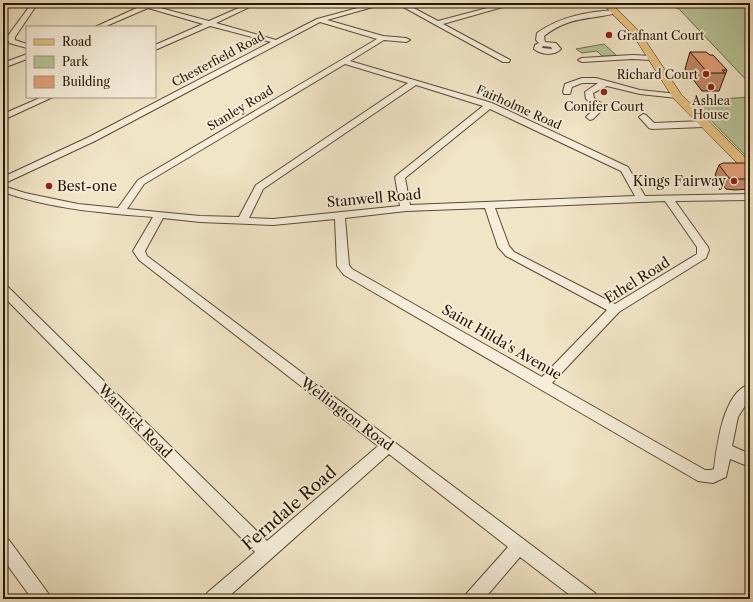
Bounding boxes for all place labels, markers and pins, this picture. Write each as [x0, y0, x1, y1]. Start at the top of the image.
place label: Grafnant Court [617, 28, 705, 43]
marker: Grafnant Court [604, 30, 614, 40]
place label: Richard Court [617, 67, 699, 82]
marker: Richard Court [701, 69, 711, 79]
marker: Ashlea House [706, 82, 716, 92]
marker: Conifer Court [599, 87, 609, 97]
place label: Ashlea House [691, 93, 731, 122]
place label: Conifer Court [564, 99, 645, 114]
place label: Kings Fairway [633, 172, 726, 190]
marker: Kings Fairway [729, 176, 739, 186]
place label: Best-one [57, 177, 117, 195]
marker: Best-one [44, 181, 54, 191]

